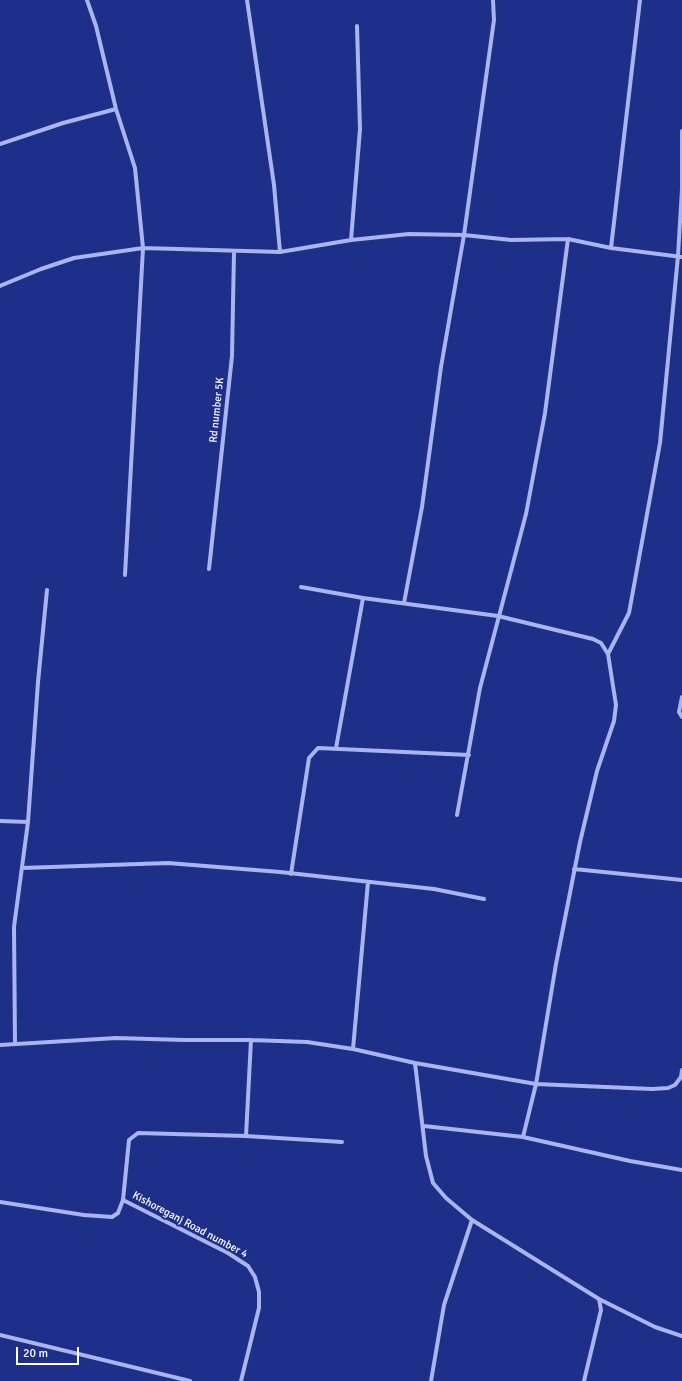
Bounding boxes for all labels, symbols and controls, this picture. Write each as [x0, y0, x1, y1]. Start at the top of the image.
street label: Rd number 5K [207, 377, 227, 443]
street label: Kishoreganj Road number 4 [130, 1189, 250, 1261]
scale bar [18, 1339, 81, 1365]
text: 20 m [23, 1346, 48, 1361]

